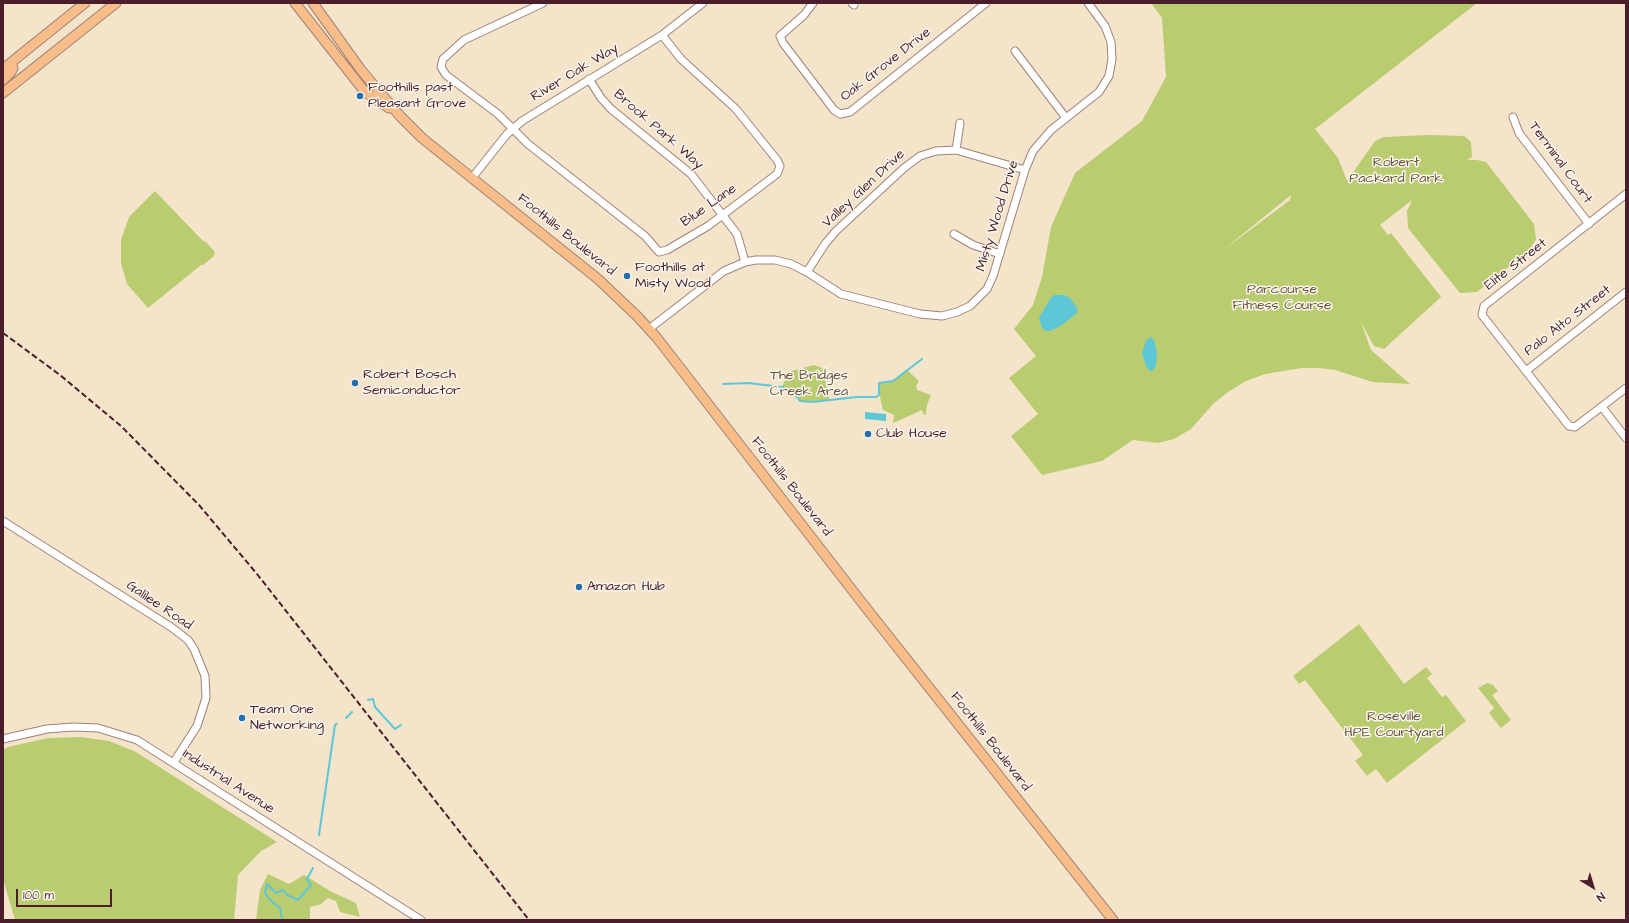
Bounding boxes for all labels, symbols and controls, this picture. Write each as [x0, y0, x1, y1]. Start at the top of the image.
street label: Oak Grove Drive [837, 24, 935, 106]
street label: River Oak Way [528, 40, 622, 106]
place label: Foothills past Pleasant Grove [368, 80, 466, 112]
street label: Brook Park Way [610, 86, 706, 174]
marker: Foothills past Pleasant Grove [355, 91, 365, 101]
street label: Terminal Court [1525, 119, 1595, 207]
street label: Valley Glen Drive [819, 146, 909, 232]
park label: Robert Packard Park [1349, 155, 1443, 188]
street label: Misty Wood Drive [973, 158, 1023, 274]
street label: Blue Lane [678, 181, 740, 231]
street label: Foothills Boulevard [514, 190, 618, 280]
street label: Elite Street [1481, 235, 1551, 295]
place label: Foothills at Misty Wood [635, 260, 711, 292]
marker: Foothills at Misty Wood [622, 271, 632, 281]
park label: Parcourse Fitness Course [1233, 282, 1331, 314]
street label: Palo Alto Street [1521, 282, 1615, 360]
place label: Robert Bosch Semiconductor [363, 367, 461, 400]
park label: The Bridges Creek Area [770, 368, 848, 400]
marker: Robert Bosch Semiconductor [350, 378, 360, 388]
place label: Club House [876, 426, 947, 442]
marker: Club House [863, 429, 873, 439]
street label: Foothills Boulevard [747, 434, 835, 540]
street label: Galilee Road [123, 578, 195, 634]
place label: Amazon Hub [587, 579, 665, 595]
marker: Amazon Hub [574, 582, 584, 592]
street label: Foothills Boulevard [946, 689, 1034, 795]
place label: Team One Networking [250, 702, 324, 734]
park label: Roseville HPE Courtyard [1344, 709, 1444, 742]
marker: Team One Networking [237, 713, 247, 723]
street label: Industrial Avenue [179, 746, 277, 818]
north arrow [1573, 867, 1613, 907]
scale bar [18, 881, 114, 907]
text: 100 m [23, 887, 54, 904]
text: N [1593, 889, 1608, 905]

